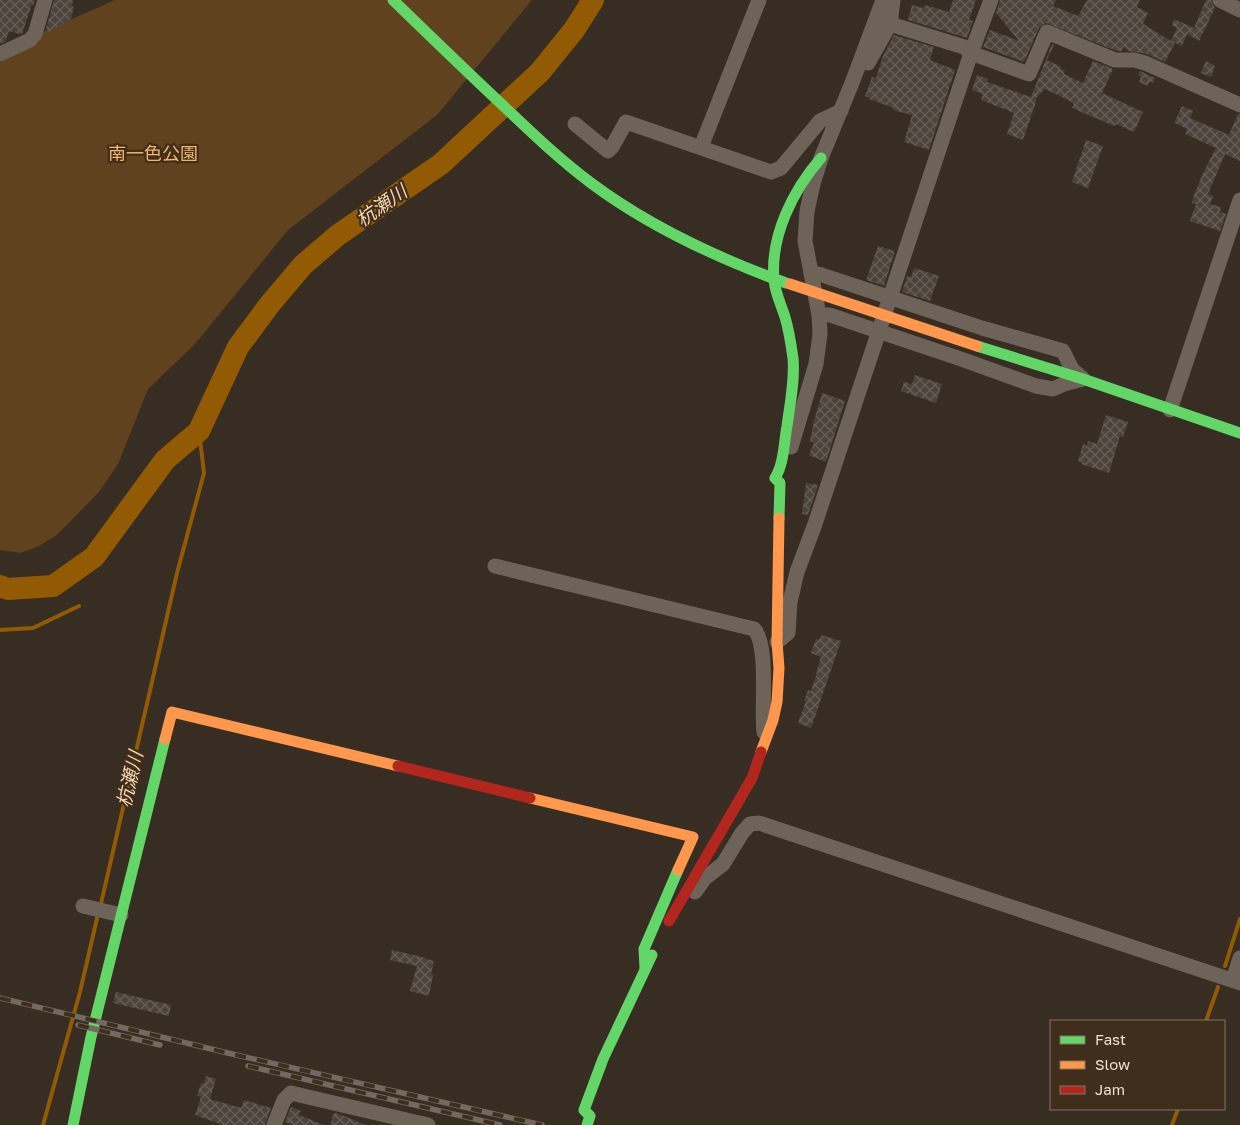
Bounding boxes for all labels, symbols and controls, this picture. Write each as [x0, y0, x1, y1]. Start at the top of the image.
park label: 南一色公園 [108, 142, 198, 164]
water label: 杭瀬川 [351, 178, 413, 231]
water label: 杭瀬川 [111, 747, 147, 809]
legend [1050, 1020, 1225, 1110]
text: Fast [1095, 1030, 1126, 1048]
text: Slow [1095, 1055, 1130, 1073]
text: Jam [1095, 1080, 1125, 1098]

